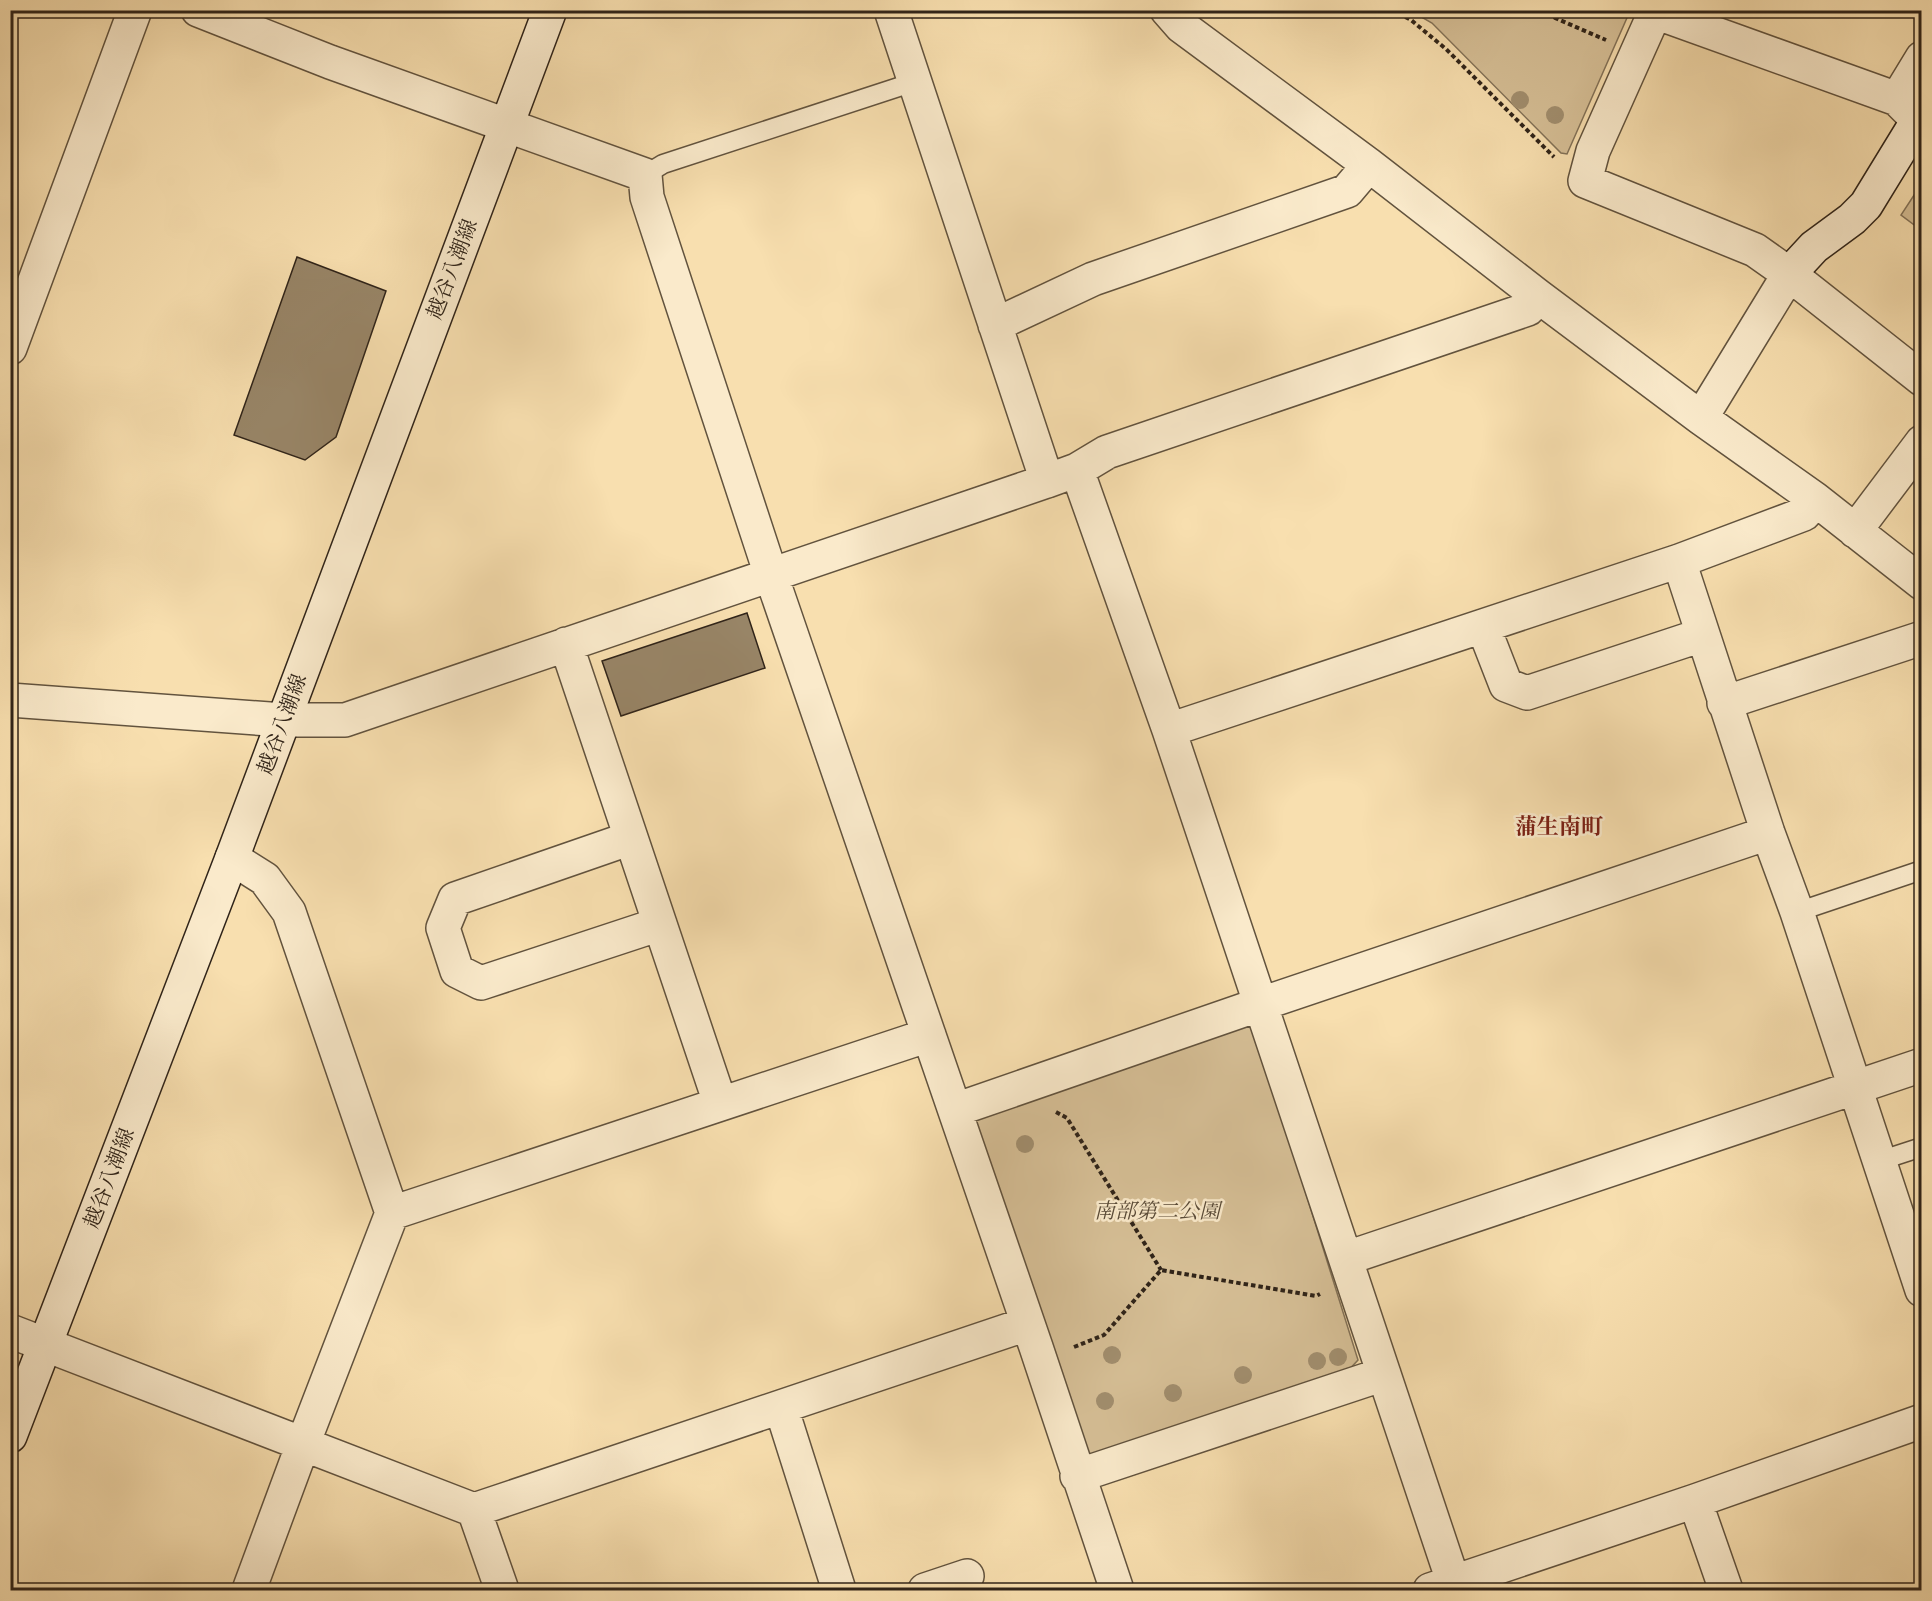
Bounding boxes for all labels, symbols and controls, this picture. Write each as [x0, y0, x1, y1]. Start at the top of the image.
street label: 越谷八潮線 [421, 215, 483, 323]
street label: 越谷八潮線 [252, 670, 312, 778]
district label: 蒲生南町 [1515, 813, 1603, 840]
street label: 越谷八潮線 [78, 1124, 140, 1232]
park label: 南部第二公園 [1094, 1198, 1223, 1224]

